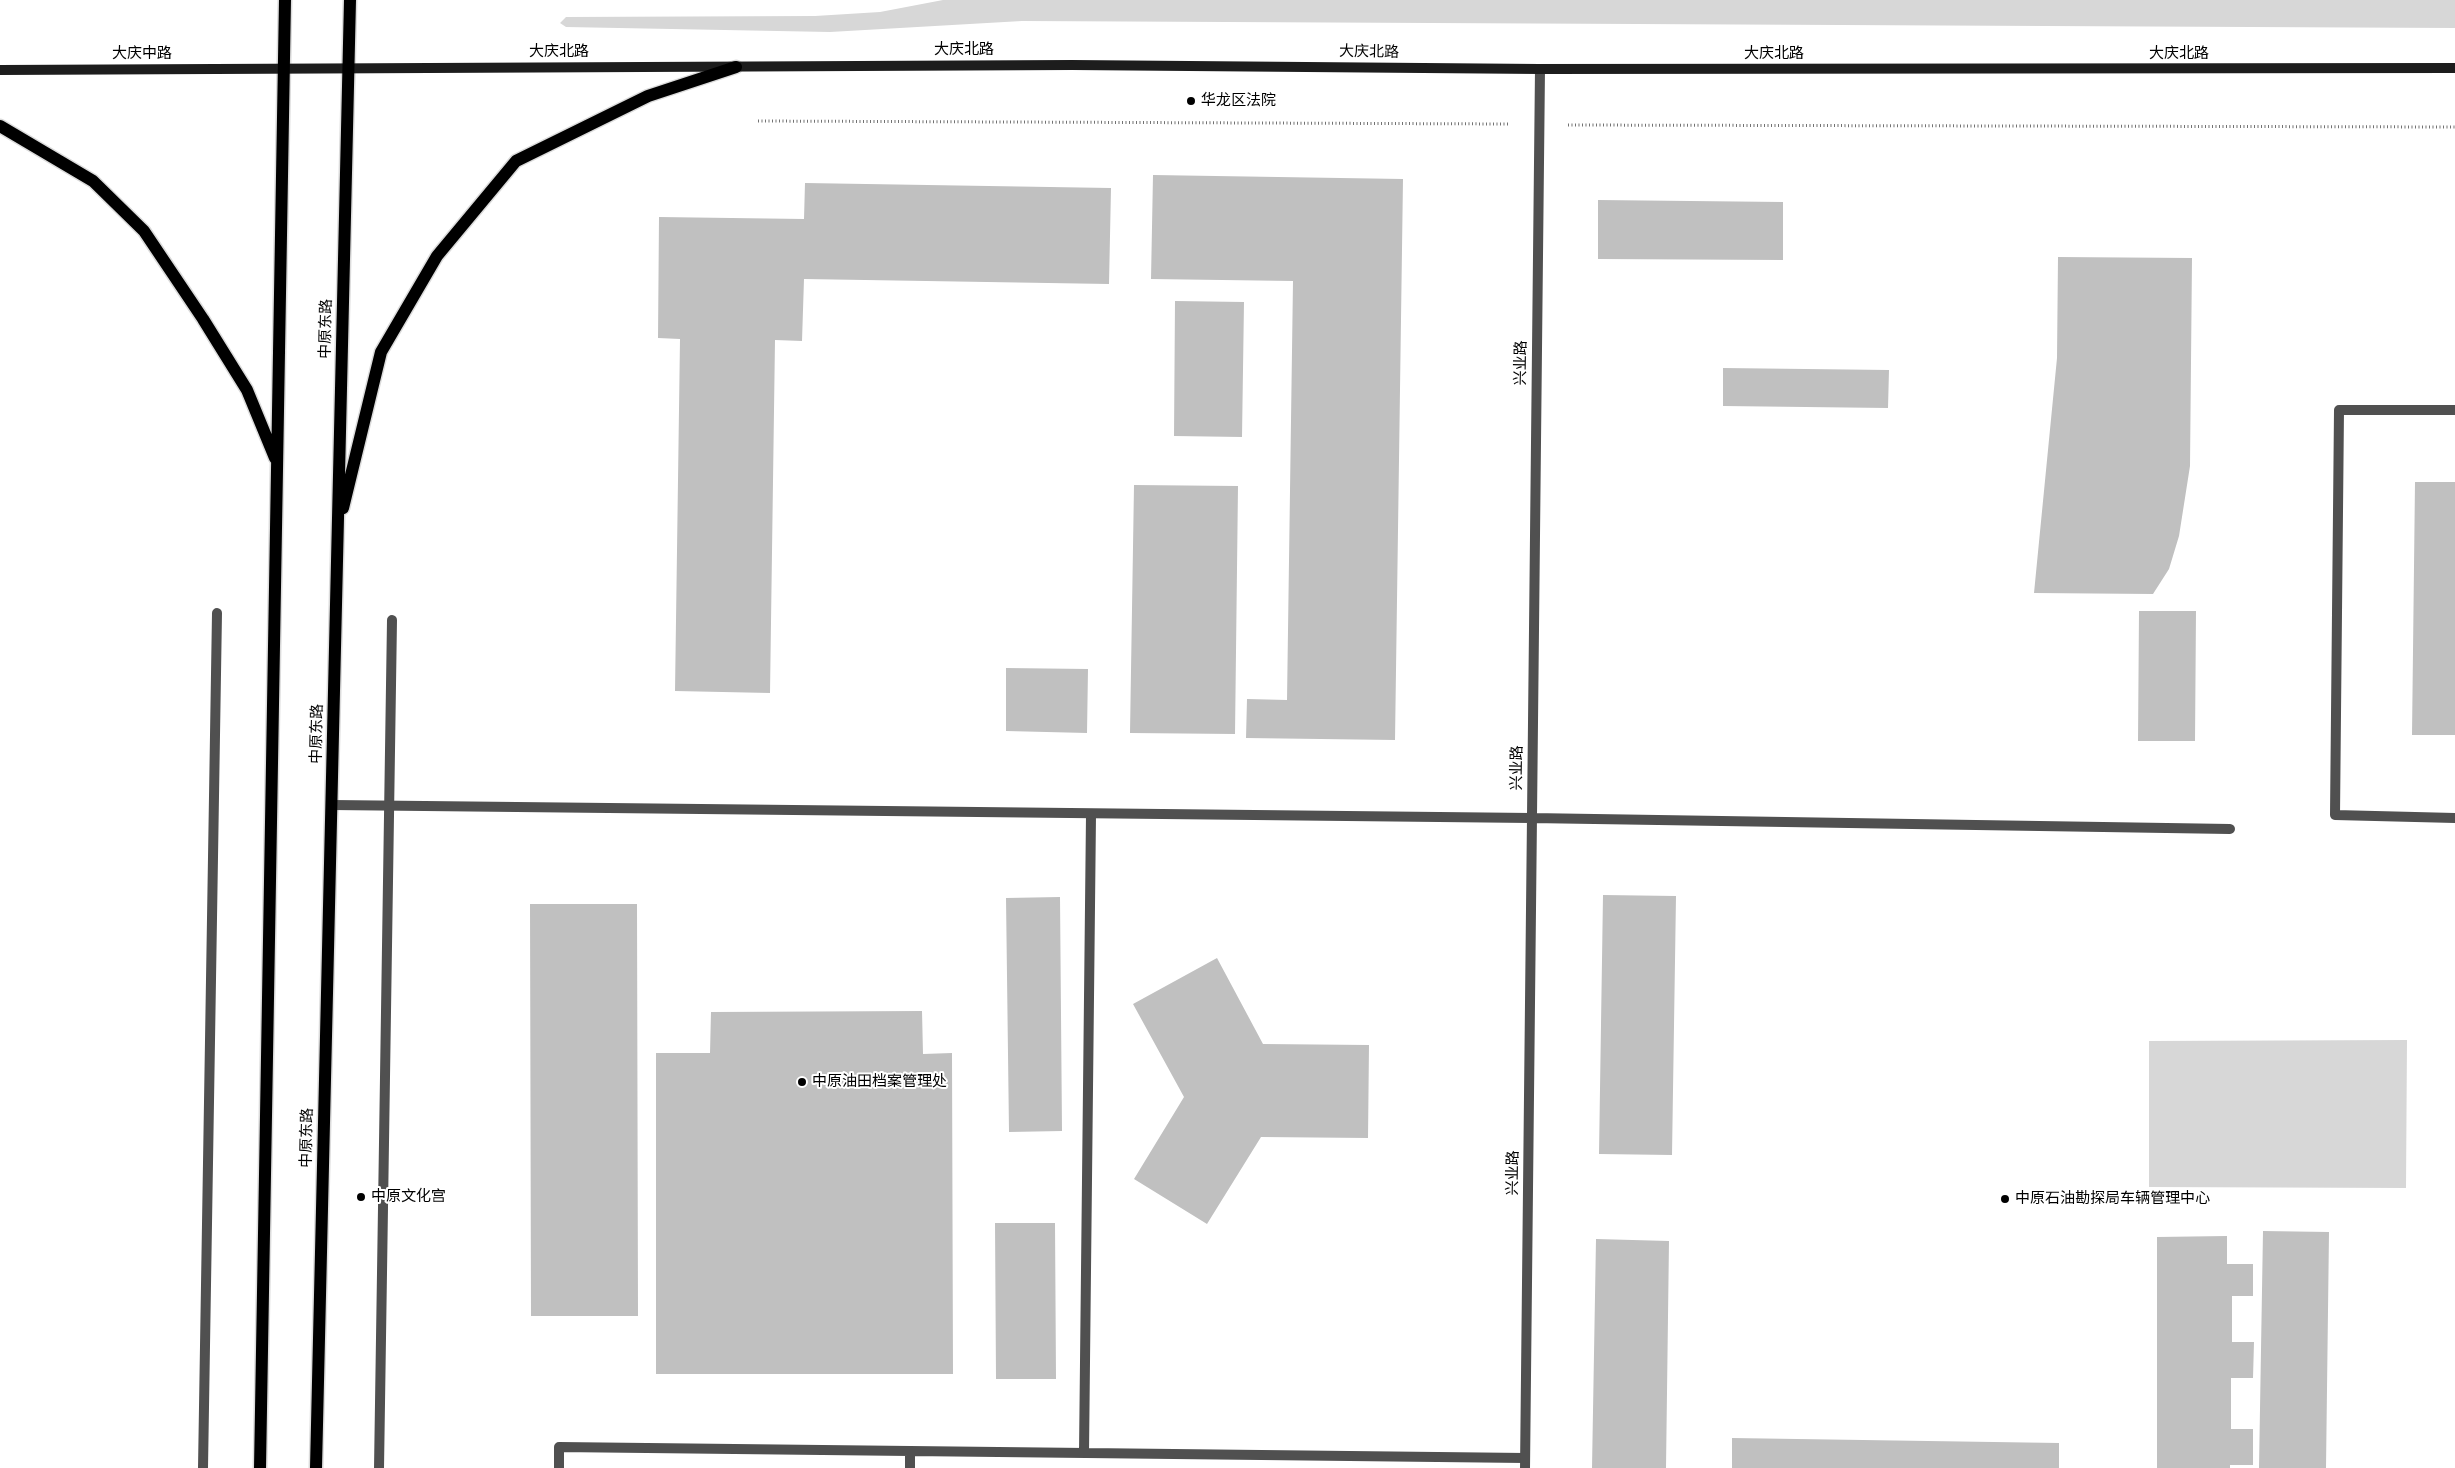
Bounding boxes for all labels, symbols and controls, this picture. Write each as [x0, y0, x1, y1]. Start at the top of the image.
street label: 大庆北路 [934, 41, 994, 59]
street label: 大庆北路 [1339, 42, 1399, 62]
street label: 大庆北路 [529, 43, 589, 61]
street label: 大庆中路 [112, 45, 172, 63]
street label: 大庆北路 [1744, 45, 1804, 63]
street label: 大庆北路 [2149, 45, 2209, 63]
place label: 华龙区法院 [1201, 92, 1276, 110]
marker: 华龙区法院 [1185, 95, 1197, 107]
street label: 中原东路 [316, 299, 336, 359]
street label: 兴业路 [1512, 340, 1530, 386]
street label: 中原东路 [307, 704, 327, 764]
street label: 兴业路 [1508, 745, 1526, 791]
place label: 中原油田档案管理处 [812, 1073, 947, 1091]
marker: 中原油田档案管理处 [796, 1076, 808, 1088]
street label: 中原东路 [297, 1108, 317, 1168]
street label: 兴业路 [1504, 1150, 1522, 1196]
place label: 中原文化宫 [371, 1188, 446, 1206]
place label: 中原石油勘探局车辆管理中心 [2015, 1190, 2210, 1208]
marker: 中原文化宫 [355, 1191, 367, 1203]
marker: 中原石油勘探局车辆管理中心 [1999, 1193, 2011, 1205]

